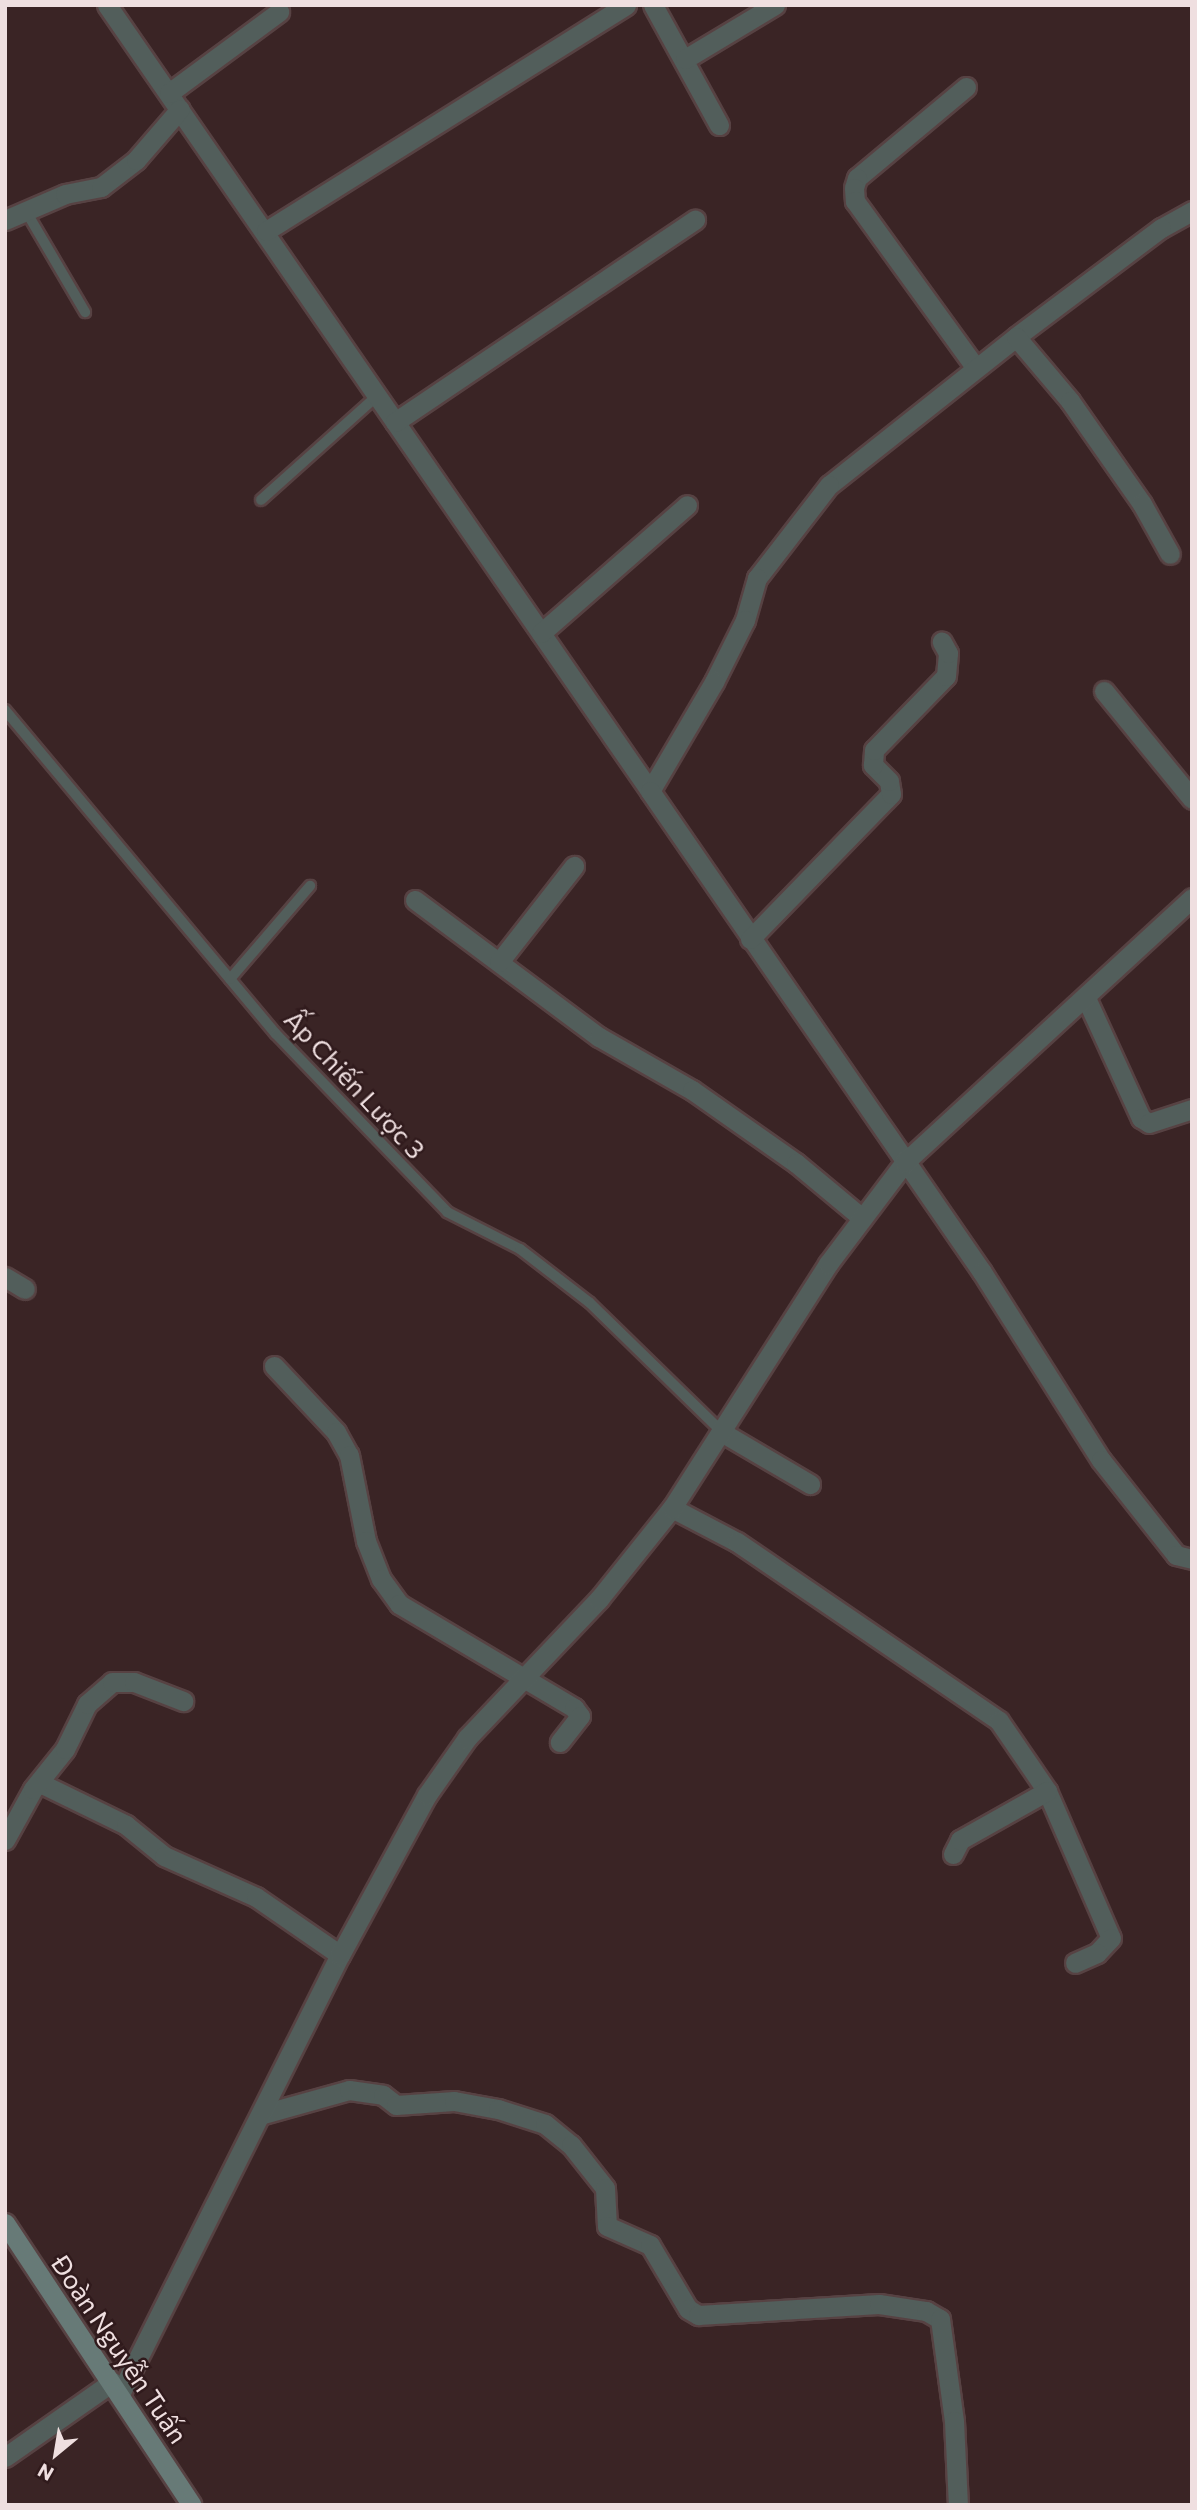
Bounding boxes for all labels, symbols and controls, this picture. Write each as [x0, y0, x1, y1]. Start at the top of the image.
street label: Ấp Chiến Lược 3 [278, 1003, 432, 1165]
street label: Đoàn Nguyễn Tuấn [45, 2249, 195, 2449]
north arrow [21, 2419, 91, 2489]
text: N [33, 2459, 57, 2486]

